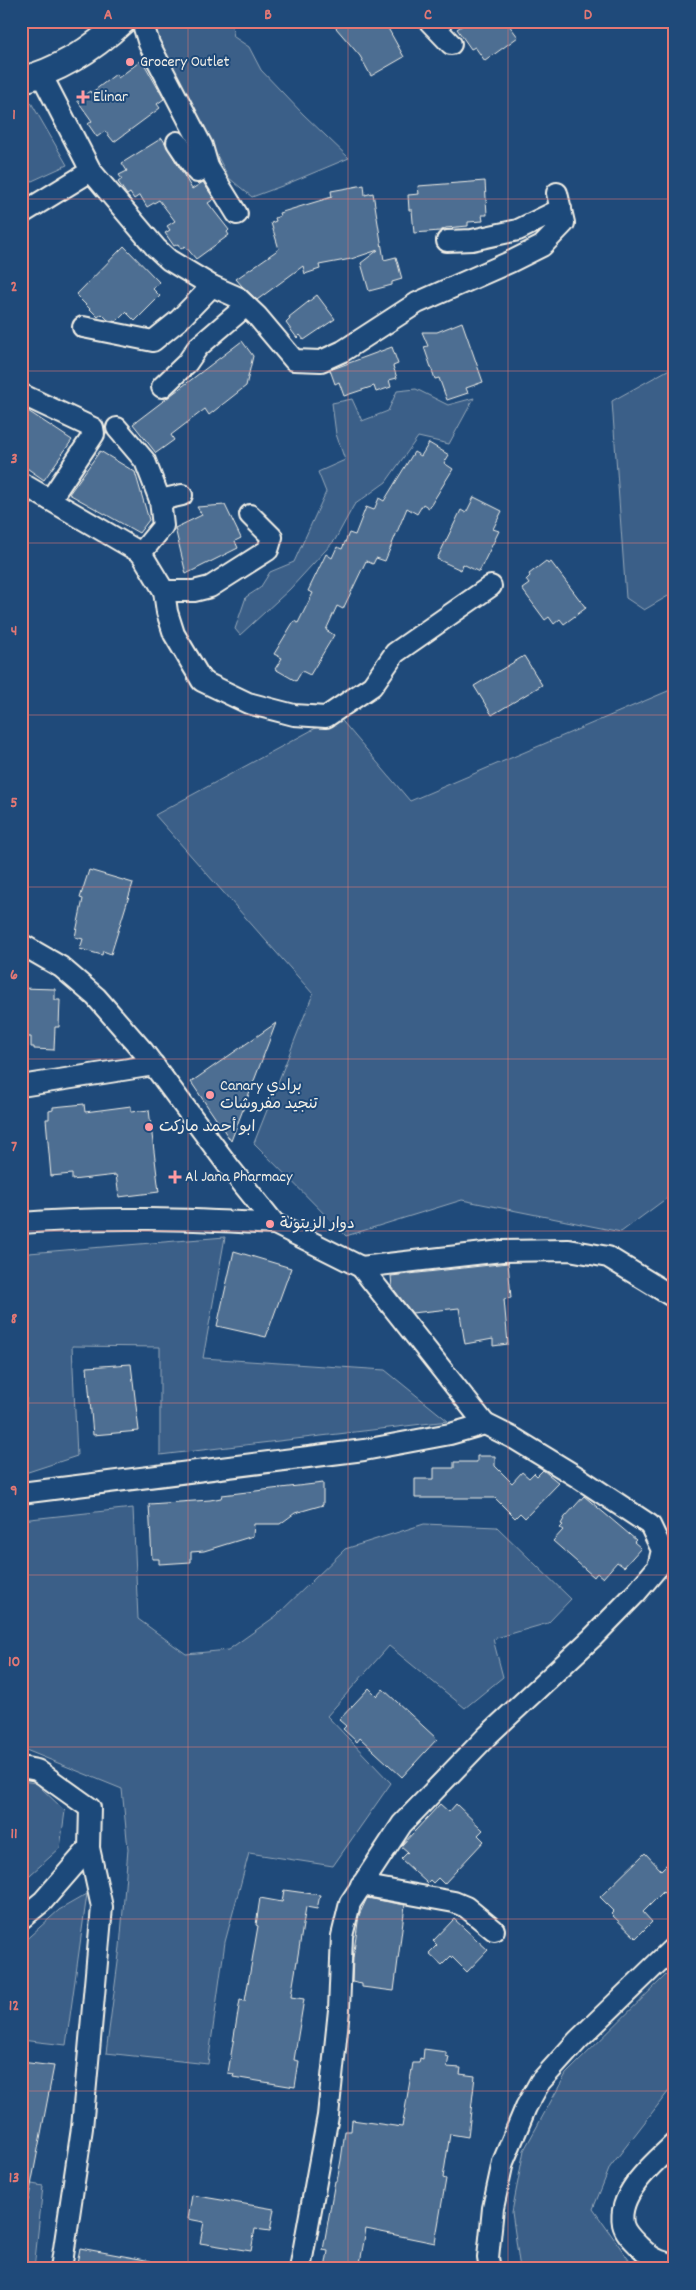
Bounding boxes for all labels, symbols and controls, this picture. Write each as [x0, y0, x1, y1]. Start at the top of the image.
text: A [104, 4, 113, 27]
text: B [264, 4, 272, 27]
text: C [424, 4, 432, 27]
text: D [584, 4, 593, 27]
place label: Grocery Outlet [140, 51, 230, 74]
marker: Grocery Outlet [124, 56, 136, 68]
place label: Elinar [93, 86, 128, 109]
marker: Elinar [77, 91, 89, 103]
text: 1 [12, 104, 16, 127]
text: 2 [11, 276, 18, 299]
text: 3 [10, 448, 18, 471]
text: 4 [11, 620, 17, 643]
text: 5 [10, 792, 18, 815]
text: 6 [10, 964, 18, 987]
place label: Canary برادي تنجيد مفروشات [220, 1075, 318, 1116]
marker: Canary برادي تنجيد مفروشات [204, 1089, 216, 1101]
place label: ابو أحمد ماركت [159, 1116, 255, 1139]
marker: ابو أحمد ماركت [143, 1121, 155, 1133]
text: 7 [11, 1136, 17, 1159]
place label: Al Jana Pharmacy [185, 1166, 293, 1189]
marker: Al Jana Pharmacy [169, 1171, 181, 1183]
place label: دوار الزيتونة [280, 1213, 355, 1236]
marker: دوار الزيتونة [264, 1218, 276, 1230]
text: 8 [11, 1308, 18, 1331]
text: 9 [10, 1480, 18, 1503]
text: 10 [8, 1651, 20, 1674]
text: 11 [10, 1823, 18, 1846]
text: 12 [9, 1995, 19, 2018]
text: 13 [9, 2167, 19, 2190]

